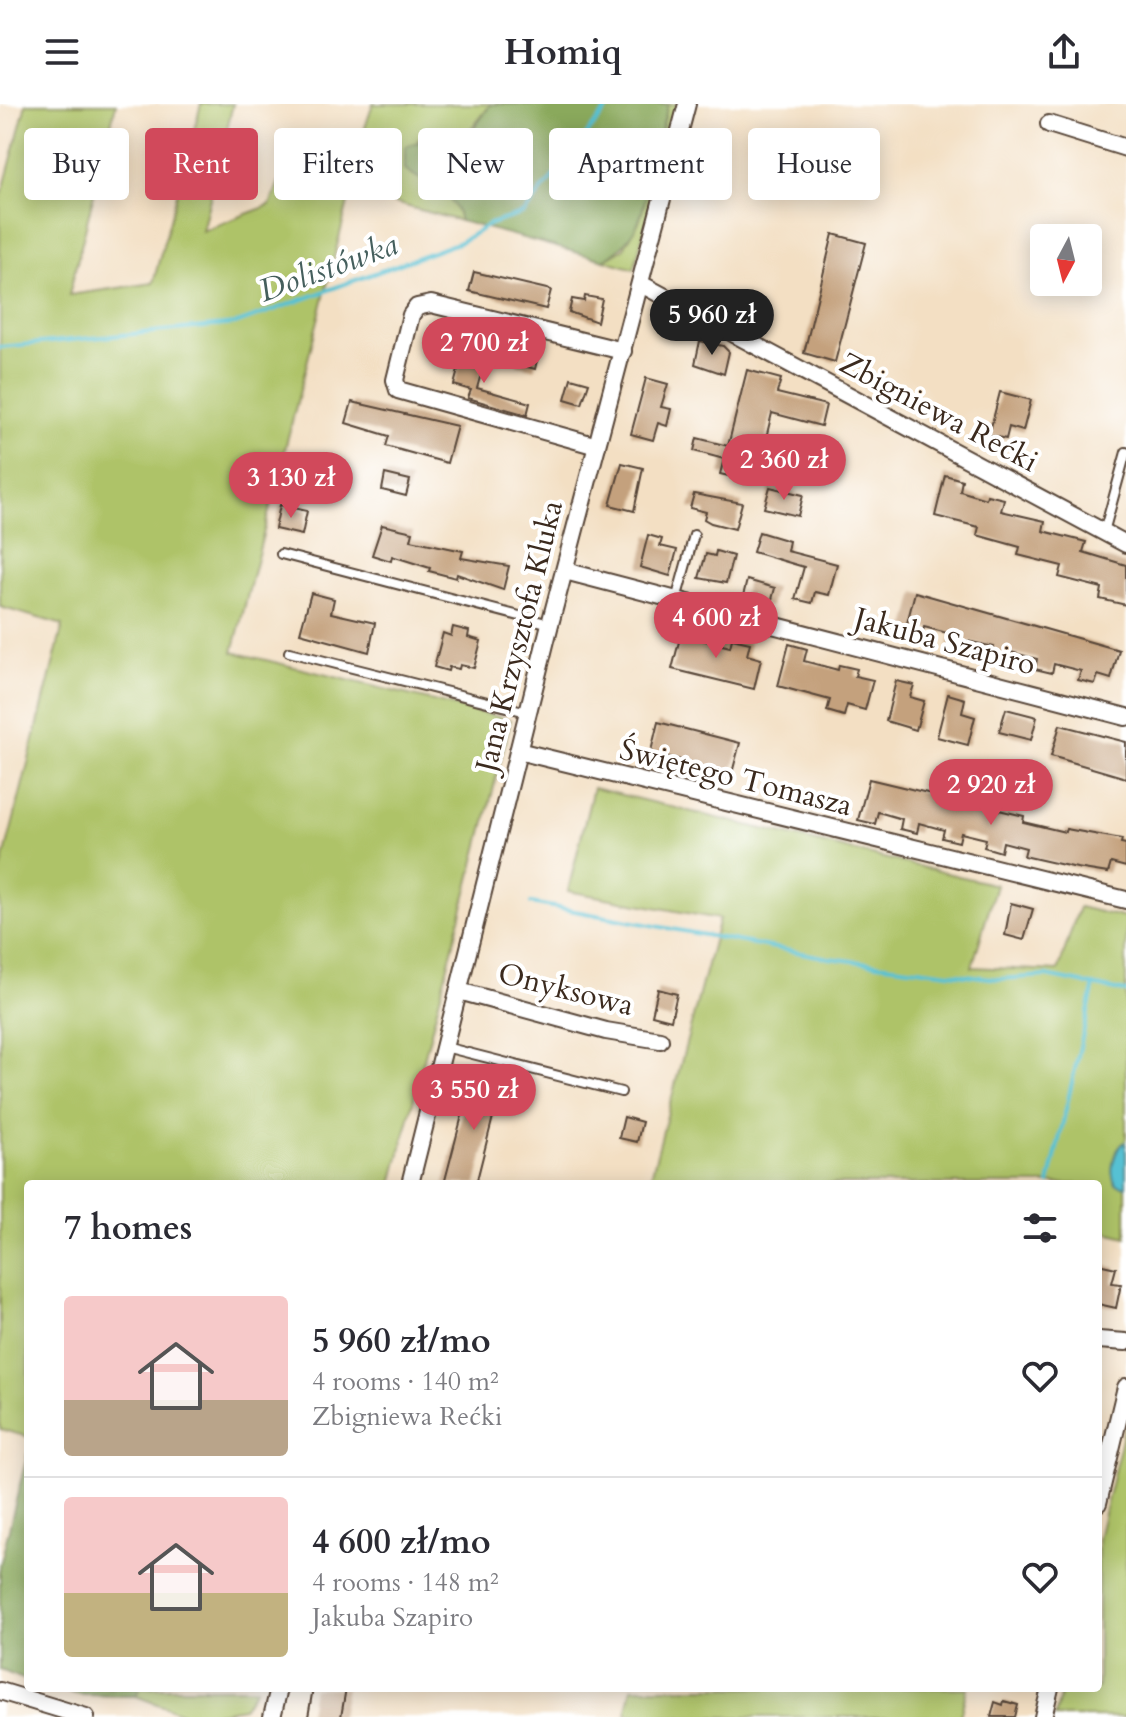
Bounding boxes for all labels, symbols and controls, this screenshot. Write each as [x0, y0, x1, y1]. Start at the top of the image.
text: Homiq [504, 28, 622, 77]
icon: menu [40, 30, 84, 74]
icon: share [1042, 30, 1086, 74]
chip: Buy [24, 128, 129, 200]
chip: Rent [145, 128, 258, 200]
chip: Filters [274, 128, 402, 200]
chip: New [418, 128, 533, 200]
chip: Apartment [549, 128, 732, 200]
chip: House [748, 128, 880, 200]
water label: Dolistówka [253, 223, 404, 313]
north arrow [1030, 224, 1102, 296]
map controls [1030, 224, 1102, 296]
pin: 5 960 zł [629, 289, 795, 357]
text: 5 960 zł [668, 297, 756, 332]
pin: 2 700 zł [401, 317, 567, 385]
text: 2 700 zł [440, 325, 528, 360]
street label: Zbigniewa Rećki [832, 343, 1045, 482]
pin: 2 360 zł [701, 434, 867, 502]
text: 2 360 zł [740, 442, 828, 477]
pin: 3 130 zł [208, 452, 374, 520]
text: 3 130 zł [247, 460, 335, 495]
street label: Jana Krzysztofa Kluka [465, 496, 573, 780]
pin: 4 600 zł [633, 592, 799, 660]
street label: Jakuba Szapiro [846, 597, 1040, 685]
text: 4 600 zł [672, 600, 760, 635]
street label: Świętego Tomasza [615, 729, 856, 826]
pin: 2 920 zł [908, 759, 1074, 827]
text: 2 920 zł [947, 767, 1035, 802]
street label: Onyksowa [494, 953, 638, 1026]
pin: 3 550 zł [391, 1064, 557, 1132]
text: 3 550 zł [430, 1072, 518, 1107]
text: 7 homes [64, 1205, 192, 1251]
icon: filters [1018, 1206, 1062, 1250]
text: 5 960 zł/mo [312, 1318, 491, 1364]
icon: home [128, 1328, 224, 1424]
icon: heart [1018, 1354, 1062, 1398]
text: 4 rooms · 140 m² [312, 1364, 499, 1399]
text: Zbigniewa Rećki [312, 1399, 502, 1434]
text: 4 600 zł/mo [312, 1519, 491, 1565]
icon: home [128, 1529, 224, 1625]
icon: heart [1018, 1555, 1062, 1599]
text: 4 rooms · 148 m² [312, 1565, 499, 1600]
text: Jakuba Szapiro [312, 1600, 473, 1635]

